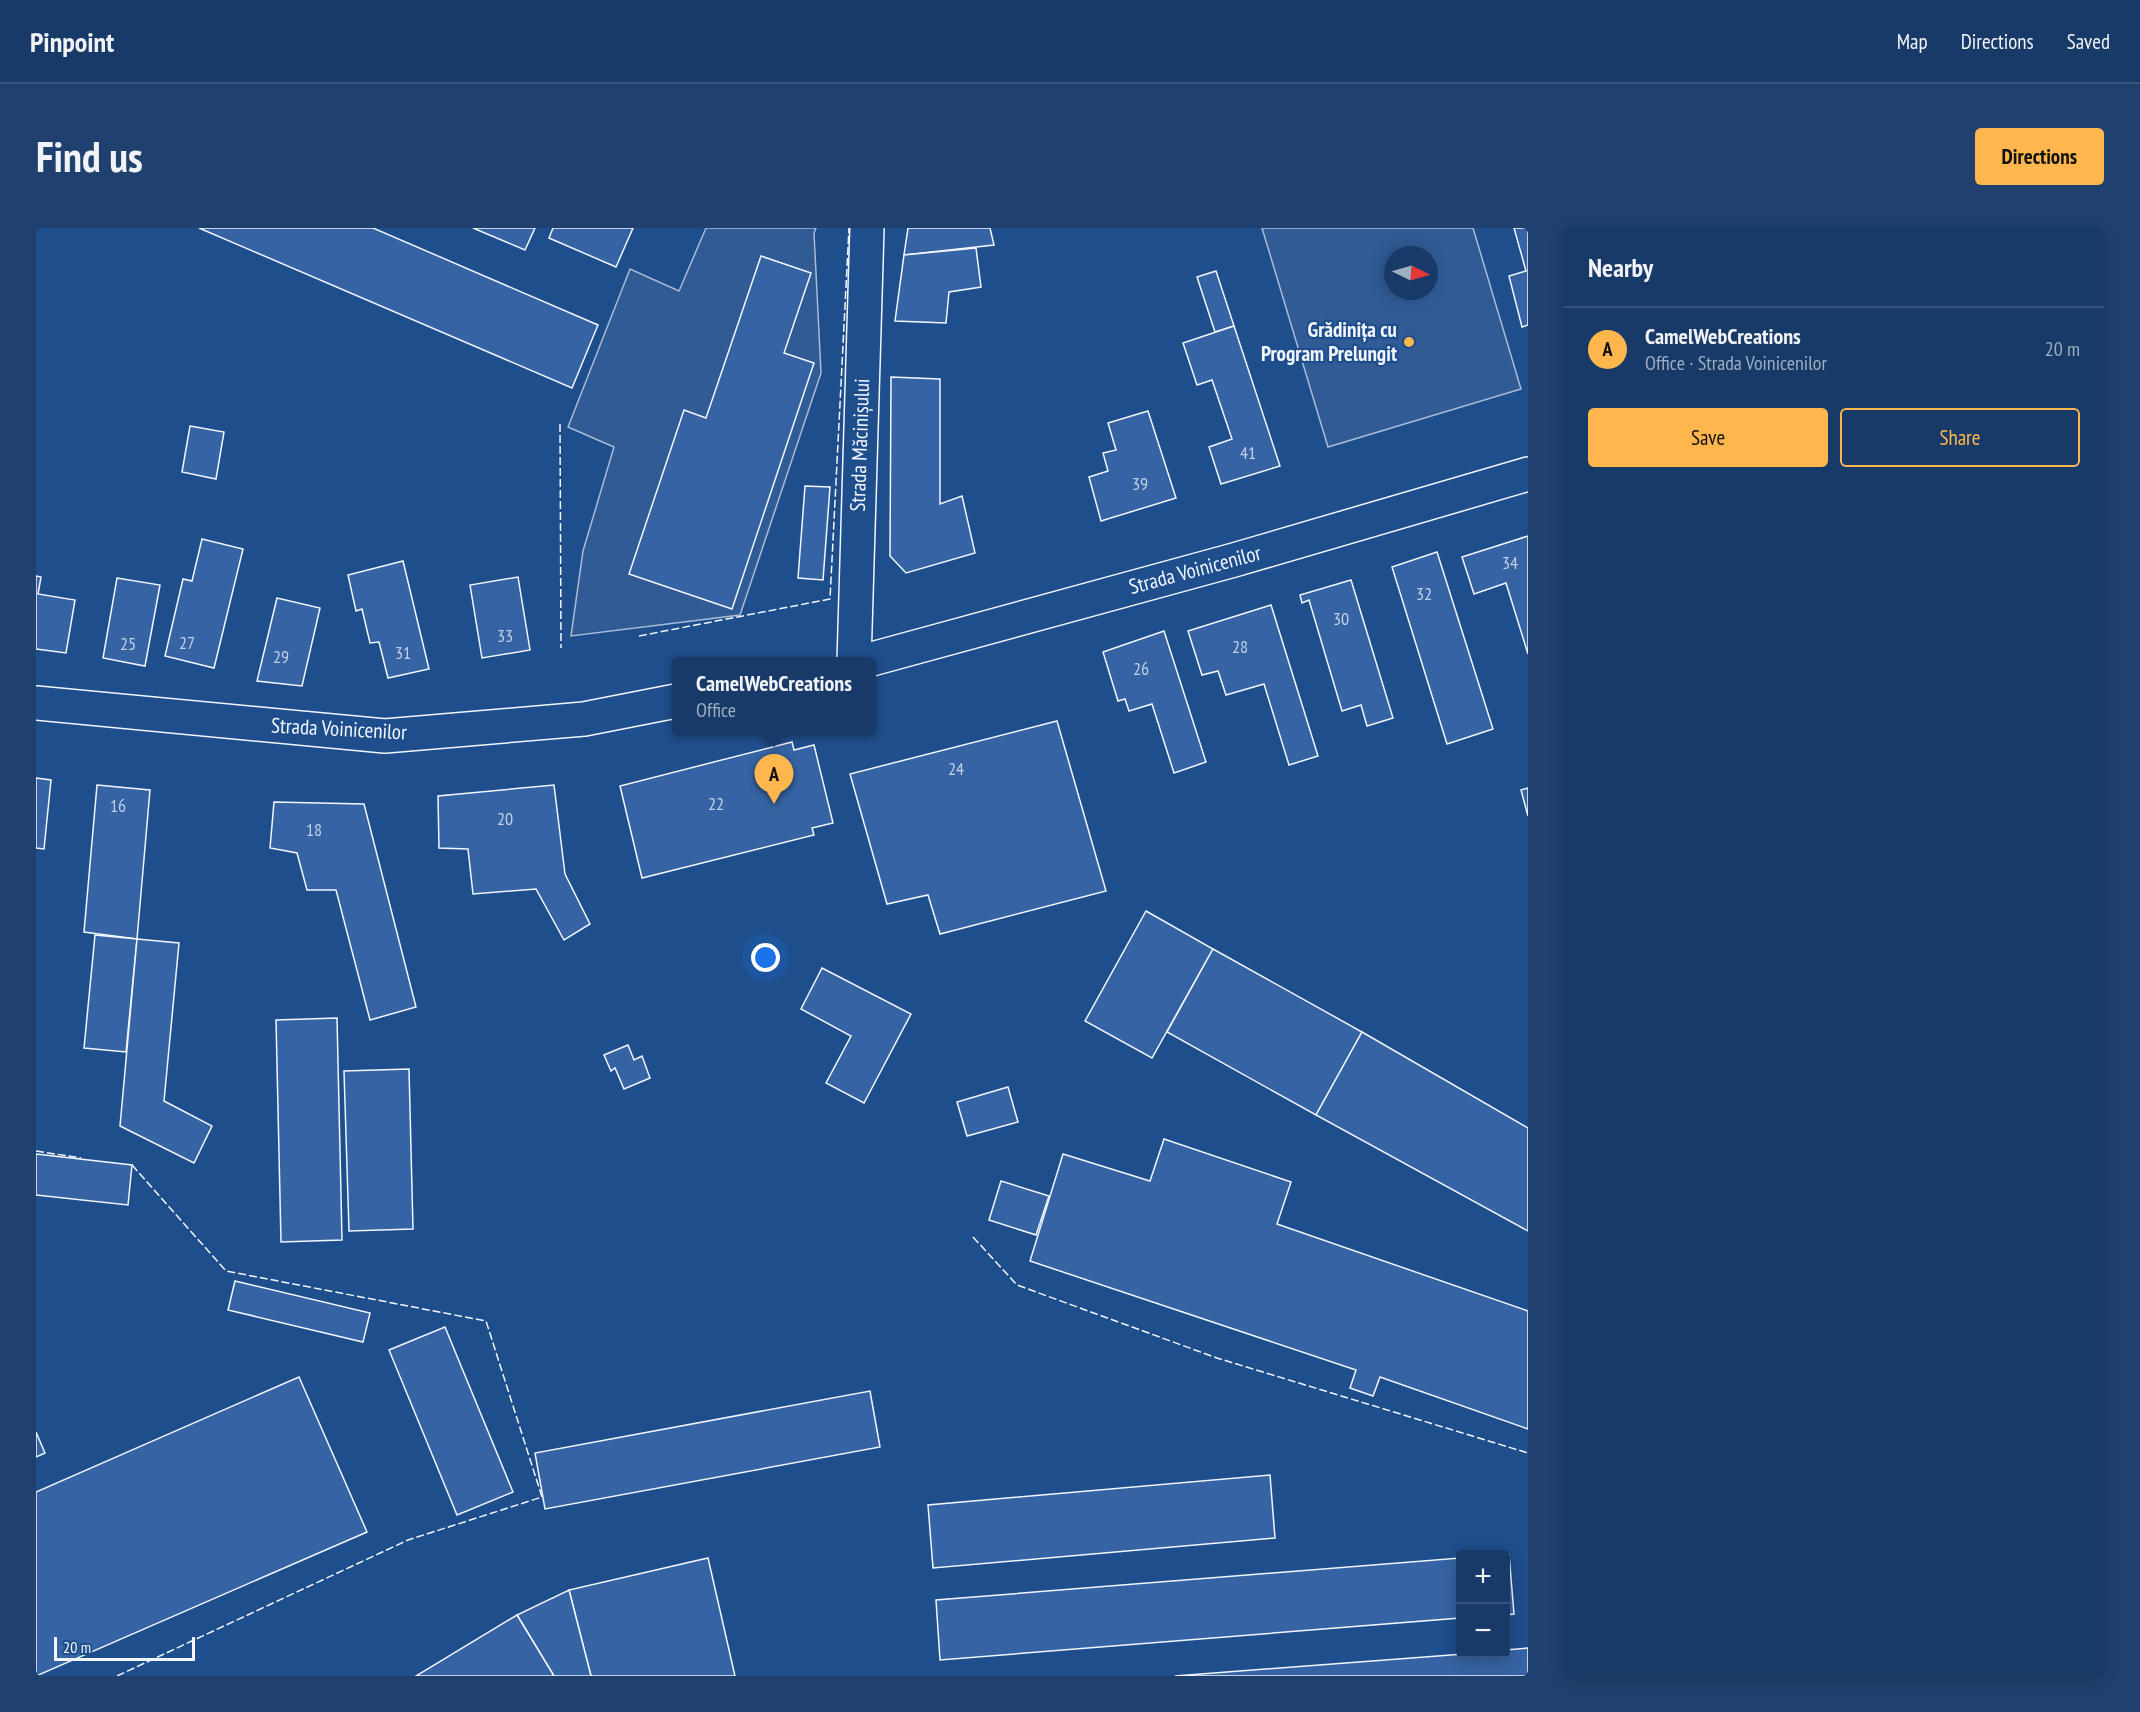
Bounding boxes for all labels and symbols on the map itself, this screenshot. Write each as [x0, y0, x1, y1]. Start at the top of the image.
north arrow [1384, 246, 1438, 300]
place label: Grădinița cu Program Prelungit [1261, 316, 1397, 367]
marker: Grădinița cu Program Prelungit [1402, 335, 1416, 349]
street label: Strada Măcinișului [844, 378, 875, 512]
house number: 41 [1240, 441, 1256, 464]
house number: 39 [1132, 472, 1148, 495]
street label: Strada Voinicenilor [1126, 539, 1264, 600]
house number: 34 [1502, 551, 1518, 574]
house number: 32 [1416, 582, 1432, 605]
house number: 30 [1333, 607, 1349, 630]
house number: 33 [497, 624, 513, 647]
house number: 27 [179, 631, 195, 654]
house number: 25 [120, 632, 136, 655]
house number: 28 [1232, 635, 1248, 658]
house number: 31 [395, 641, 411, 664]
house number: 29 [273, 645, 289, 668]
house number: 26 [1133, 657, 1149, 680]
street label: Strada Voinicenilor [271, 711, 408, 746]
pin: A [754, 754, 794, 804]
house number: 24 [948, 757, 964, 780]
house number: 22 [708, 792, 724, 815]
house number: 16 [110, 794, 126, 817]
house number: 20 [497, 807, 513, 830]
house number: 18 [306, 818, 322, 841]
your location [751, 943, 780, 972]
scale bar [54, 1634, 195, 1662]

